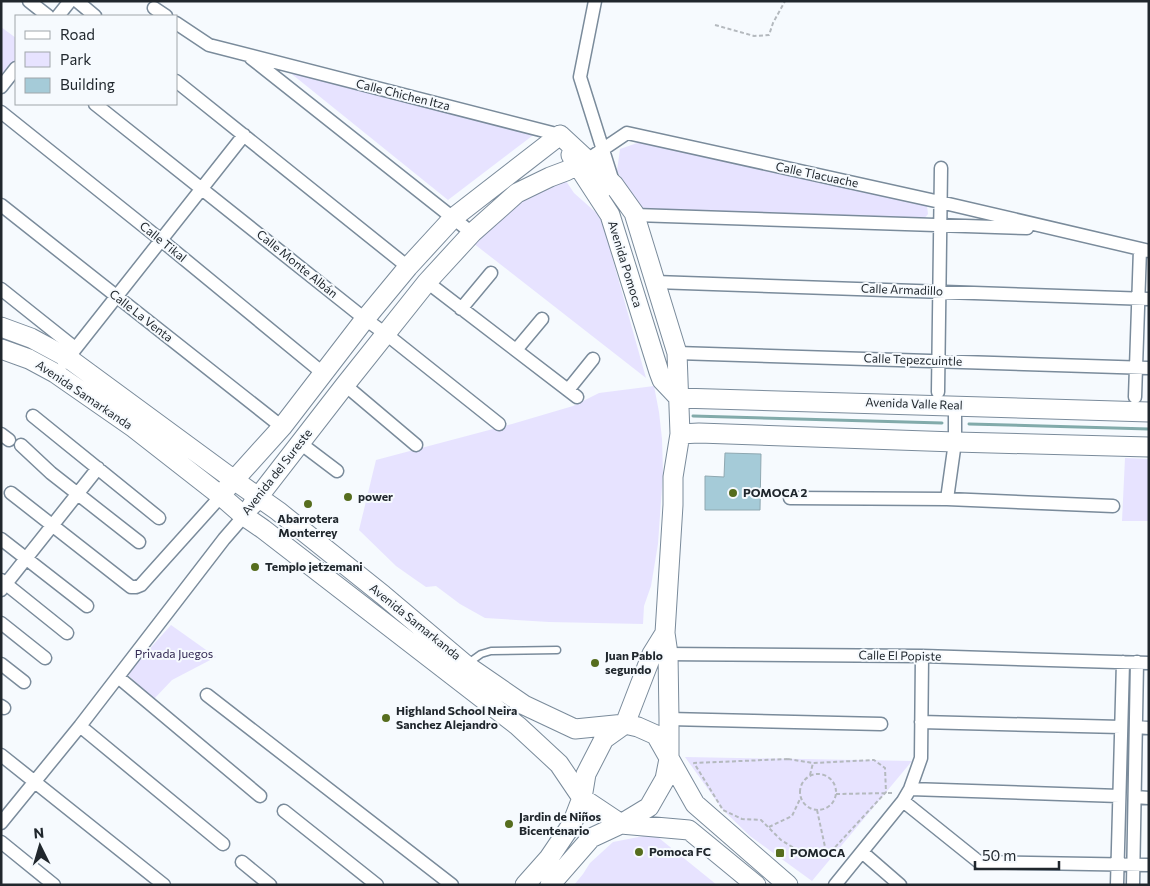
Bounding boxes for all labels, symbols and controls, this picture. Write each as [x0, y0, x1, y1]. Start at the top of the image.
legend [15, 15, 178, 105]
text: Road [60, 25, 95, 43]
text: Park [60, 50, 91, 68]
text: Building [60, 75, 115, 93]
street label: Calle Chichen Itza [355, 76, 452, 112]
street label: Calle Tlacuache [775, 158, 860, 190]
street label: Calle Tikal [138, 218, 190, 264]
street label: Avenida Pomoca [606, 219, 646, 309]
street label: Calle Monte Albán [254, 226, 341, 300]
street label: Calle Armadillo [861, 281, 943, 297]
street label: Calle La Venta [107, 286, 176, 344]
street label: Calle Tepezcuintle [864, 350, 963, 368]
street label: Avenida Samarkanda [34, 357, 135, 432]
street label: Avenida Valle Real [865, 394, 963, 412]
street label: Avenida del Sureste [238, 426, 314, 517]
place label: POMOCA 2 [743, 485, 808, 499]
marker: POMOCA 2 [727, 487, 739, 499]
place label: power [358, 489, 393, 503]
marker: power [342, 491, 354, 503]
marker: Abarrotera Monterrey [302, 498, 314, 510]
place label: Abarrotera Monterrey [277, 511, 339, 539]
place label: Templo jetzemani [265, 559, 363, 573]
marker: Templo jetzemani [249, 561, 261, 573]
street label: Avenida Samarkanda [367, 580, 464, 662]
park label: Privada Juegos [135, 646, 213, 661]
street label: Calle El Popiste [858, 647, 942, 663]
place label: Juan Pablo segundo [605, 648, 663, 676]
marker: Juan Pablo segundo [589, 657, 601, 669]
place label: Highland School Neira Sanchez Alejandro [396, 703, 517, 731]
marker: Highland School Neira Sanchez Alejandro [380, 712, 392, 724]
place label: Jardin de Niños Bicentenario [519, 809, 602, 837]
marker: Jardin de Niños Bicentenario [503, 818, 515, 830]
north arrow [15, 821, 65, 871]
text: N [33, 824, 45, 841]
scale bar [975, 838, 1059, 870]
place label: Pomoca FC [649, 844, 711, 858]
place label: POMOCA [790, 845, 846, 859]
marker: Pomoca FC [633, 846, 645, 858]
text: 50 m [982, 846, 1016, 864]
marker: POMOCA [774, 847, 786, 859]

